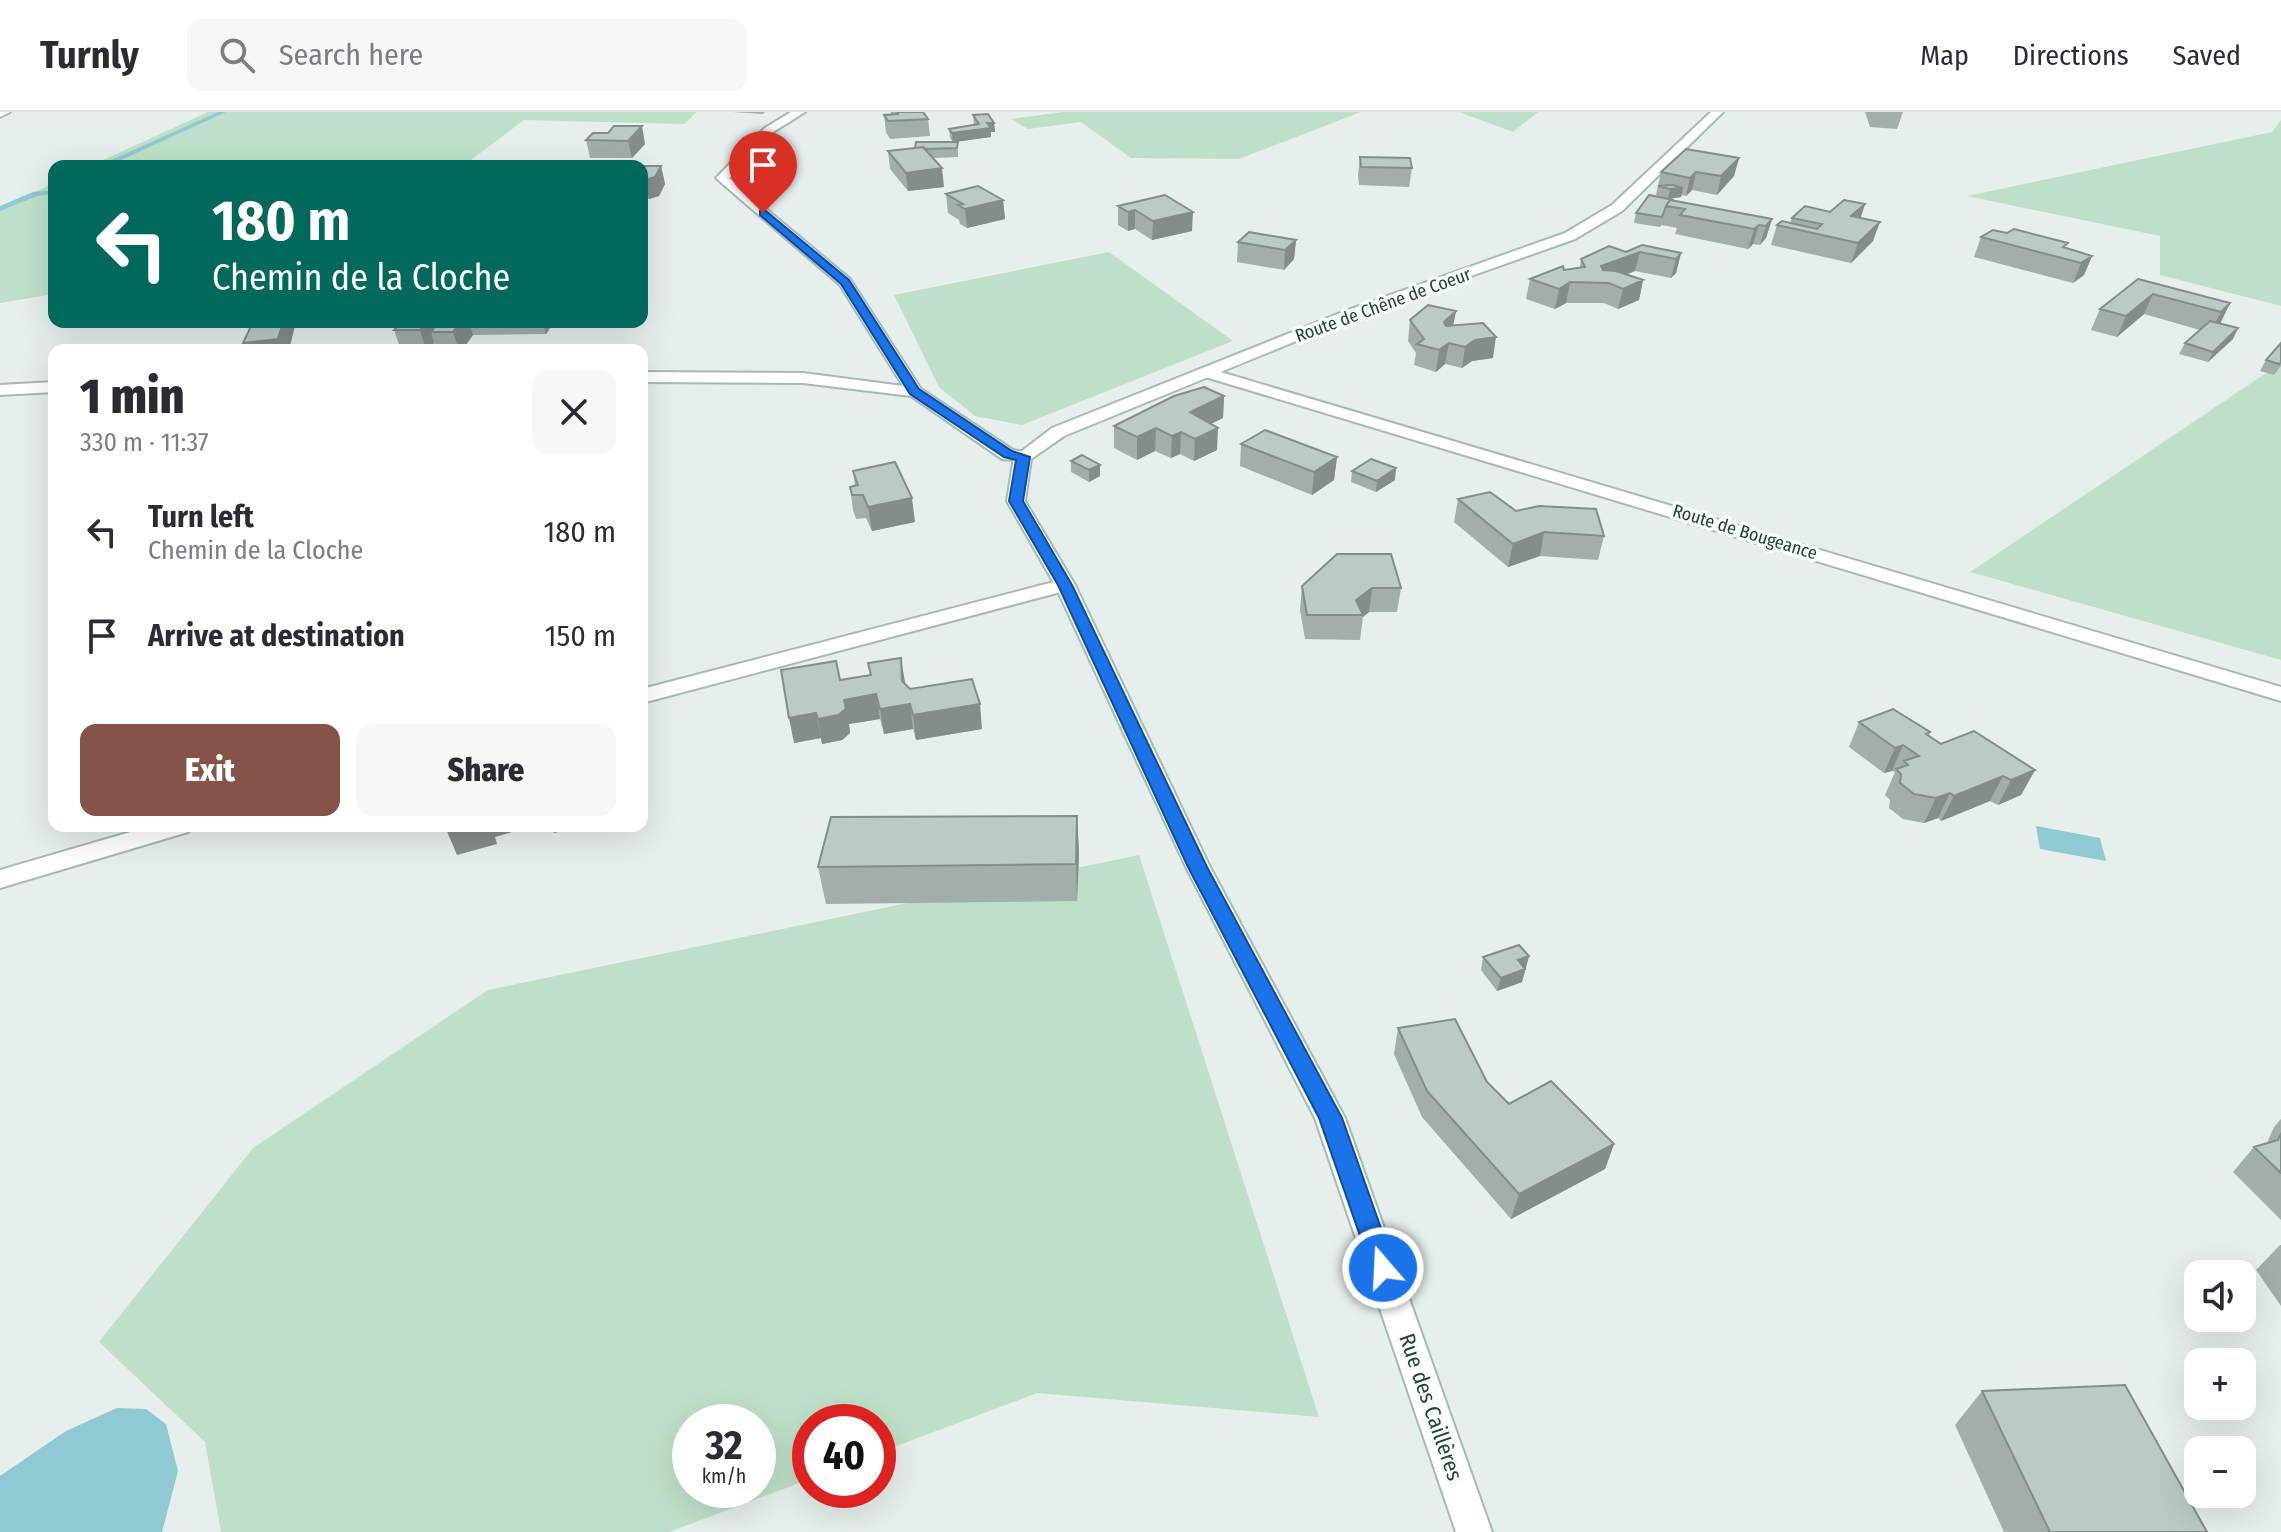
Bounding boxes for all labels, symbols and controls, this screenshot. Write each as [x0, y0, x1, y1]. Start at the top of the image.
search box [187, 19, 747, 91]
text: Turnly [40, 32, 139, 78]
icon: search [215, 33, 259, 77]
text: Search here [279, 37, 423, 73]
text: Map [1920, 39, 1969, 72]
text: Directions [2013, 39, 2129, 72]
text: Saved [2173, 39, 2241, 72]
pin [729, 131, 797, 213]
icon: arrive [741, 143, 785, 187]
text: 180 m [212, 188, 350, 255]
icon: left [80, 192, 184, 296]
text: Chemin de la Cloche [212, 256, 510, 300]
street label: Route de Chêne de Coeur [1292, 263, 1475, 347]
text: 1 min [80, 368, 184, 426]
button: close [532, 370, 616, 454]
text: 330 m · 11:37 [80, 427, 209, 458]
text: Turn left [148, 499, 254, 535]
street label: Route de Bougeance [1670, 500, 1820, 564]
icon: left [80, 510, 124, 554]
text: 180 m [544, 514, 616, 550]
text: Chemin de la Cloche [148, 535, 363, 566]
icon: arrive [80, 614, 124, 658]
text: Arrive at destination [148, 618, 405, 654]
text: 150 m [545, 618, 616, 654]
button: Exit [80, 724, 340, 816]
button: Share [356, 724, 616, 816]
position arrow [1341, 1226, 1425, 1310]
map controls [2184, 1260, 2256, 1508]
button: sound [2184, 1260, 2256, 1332]
street label: Rue des Caillères [1393, 1330, 1469, 1484]
button: + [2184, 1348, 2256, 1420]
speed limit sign: 40 [792, 1404, 896, 1508]
text: 32 [705, 1422, 743, 1470]
button: − [2184, 1436, 2256, 1508]
text: km/h [702, 1464, 746, 1488]

